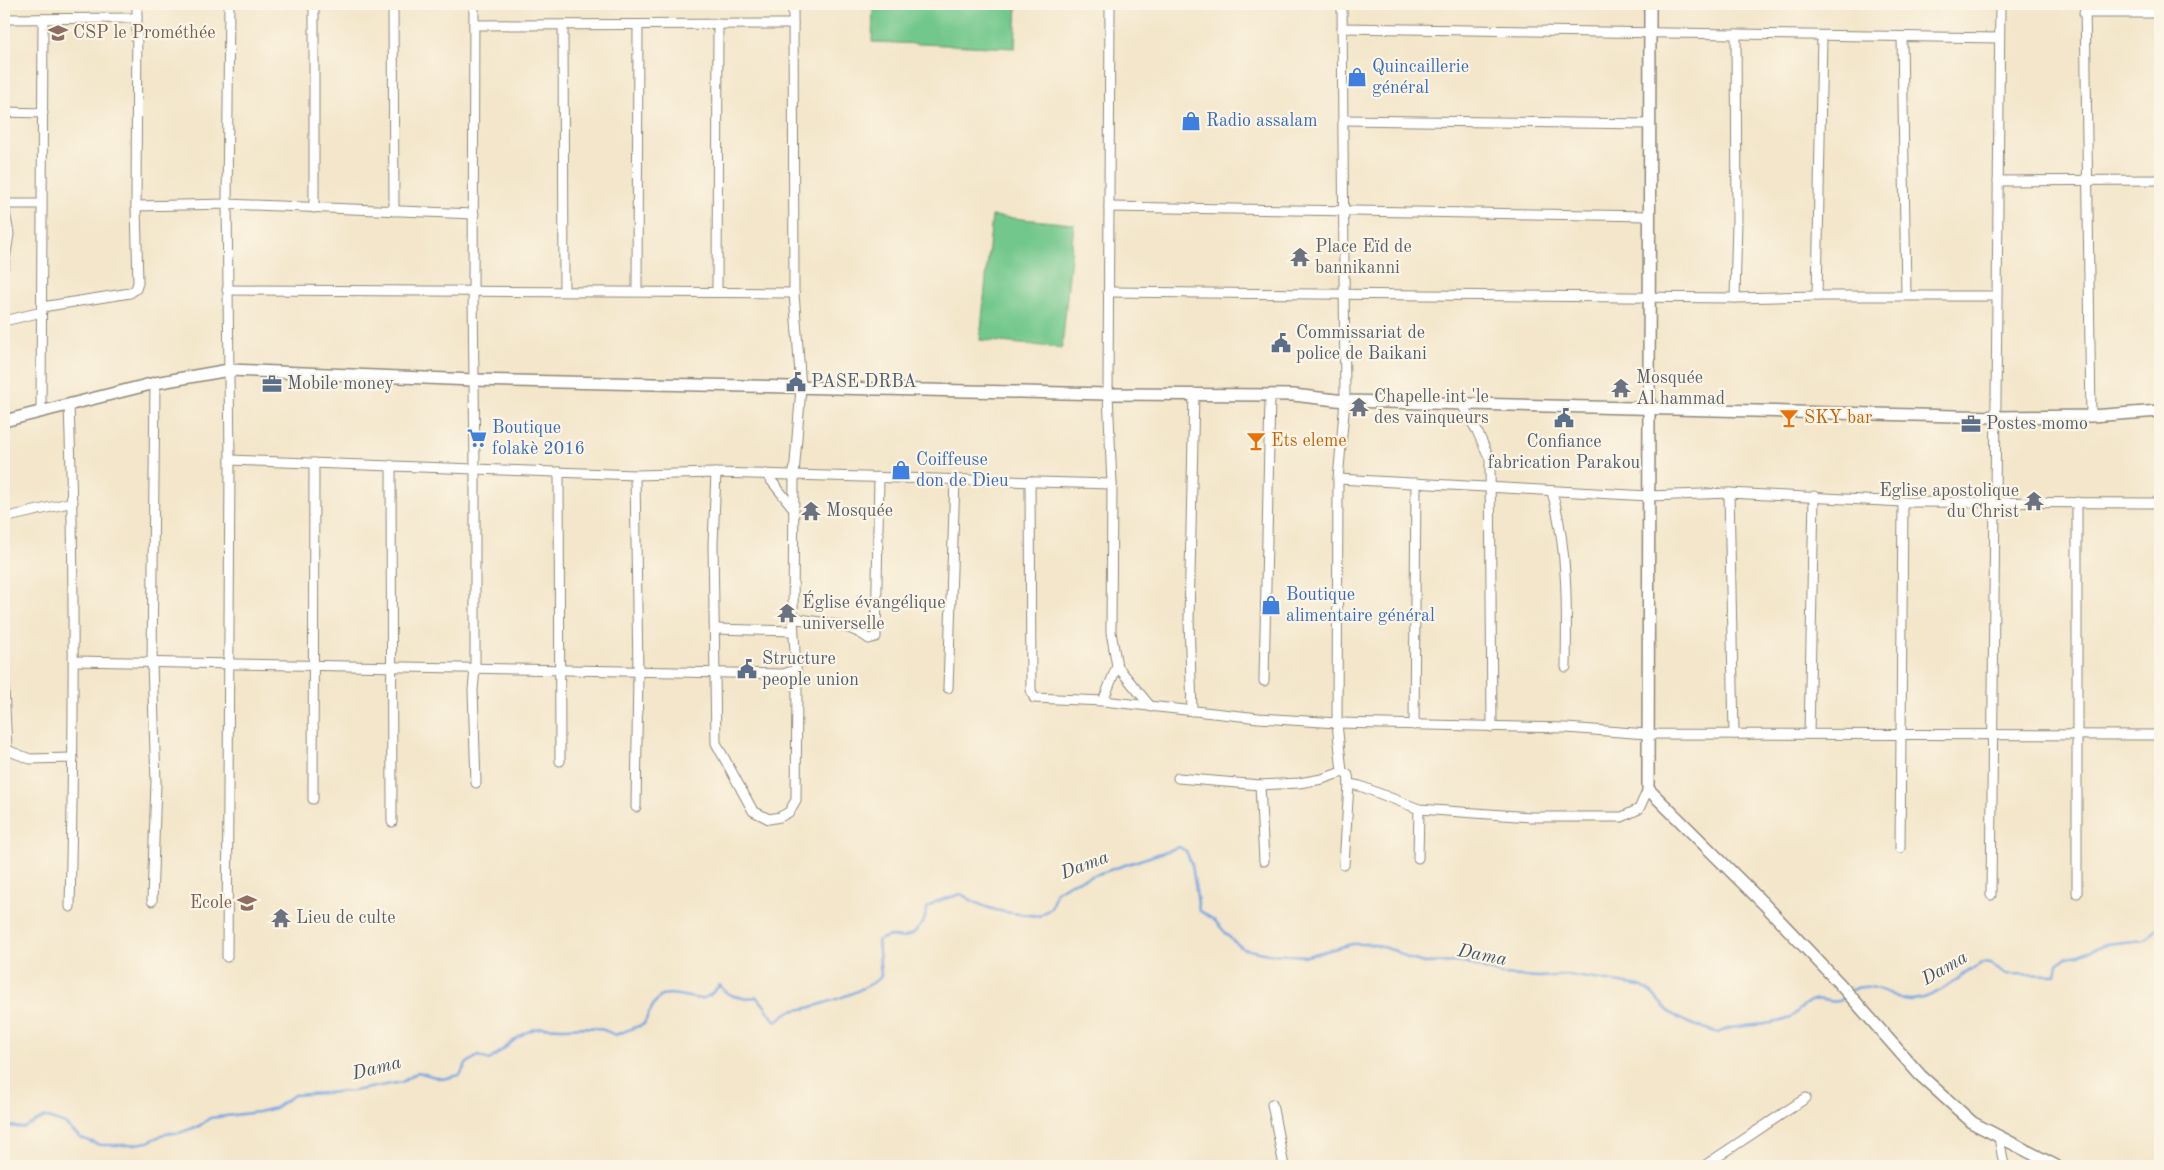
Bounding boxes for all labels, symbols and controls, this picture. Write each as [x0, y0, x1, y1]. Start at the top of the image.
school or university icon: CSP le Prométhée [47, 22, 69, 44]
place label: CSP le Prométhée [73, 24, 215, 42]
place label: Quincaillerie général [1372, 58, 1469, 97]
shop icon: Quincaillerie général [1346, 66, 1368, 88]
shop icon: Radio assalam [1180, 110, 1202, 132]
place label: Radio assalam [1206, 112, 1317, 130]
place label: Place Eïd de bannikanni [1315, 238, 1412, 277]
temple icon: Place Eïd de bannikanni [1289, 246, 1311, 268]
place label: Commissariat de police de Baikani [1296, 324, 1427, 363]
public building icon: Commissariat de police de Baikani [1270, 332, 1292, 354]
place label: Mosquée Al hammad [1636, 369, 1725, 408]
public building icon: PASE DRBA [785, 371, 807, 393]
office icon: Mobile money [261, 373, 283, 395]
place label: PASE DRBA [811, 373, 917, 391]
place label: Mobile money [287, 375, 394, 393]
temple icon: Mosquée Al hammad [1610, 377, 1632, 399]
place label: Chapelle int 'le des vainqueurs [1374, 388, 1489, 427]
temple icon: Chapelle int 'le des vainqueurs [1348, 396, 1370, 418]
public building icon: Confiance fabrication Parakou [1553, 407, 1575, 429]
bar icon: SKY bar [1778, 407, 1800, 429]
place label: SKY bar [1804, 409, 1873, 427]
office icon: Postes momo [1960, 413, 1982, 435]
place label: Postes momo [1986, 415, 2088, 433]
place label: Boutique folakè 2016 [492, 419, 585, 458]
supermarket icon: Boutique folakè 2016 [466, 427, 488, 449]
bar icon: Ets eleme [1245, 430, 1267, 452]
place label: Ets eleme [1271, 432, 1347, 450]
place label: Confiance fabrication Parakou [1488, 433, 1641, 472]
place label: Coiffeuse don de Dieu [916, 451, 1009, 490]
shop icon: Coiffeuse don de Dieu [890, 459, 912, 481]
place label: Eglise apostolique du Christ [1879, 482, 2019, 521]
temple icon: Eglise apostolique du Christ [2023, 490, 2045, 512]
temple icon: Mosquée [800, 500, 822, 522]
place label: Mosquée [826, 502, 893, 520]
place label: Boutique alimentaire général [1286, 586, 1435, 625]
place label: Église évangélique universelle [802, 590, 946, 633]
shop icon: Boutique alimentaire général [1260, 594, 1282, 616]
temple icon: Église évangélique universelle [776, 602, 798, 624]
place label: Structure people union [762, 650, 859, 689]
public building icon: Structure people union [736, 658, 758, 680]
water label: Dama [1057, 848, 1112, 884]
school or university icon: Ecole [236, 892, 258, 914]
place label: Ecole [190, 894, 232, 912]
temple icon: Lieu de culte [270, 907, 292, 929]
place label: Lieu de culte [296, 909, 395, 927]
water label: Dama [1455, 942, 1508, 970]
water label: Dama [1918, 948, 1971, 990]
water label: Dama [350, 1054, 404, 1085]

